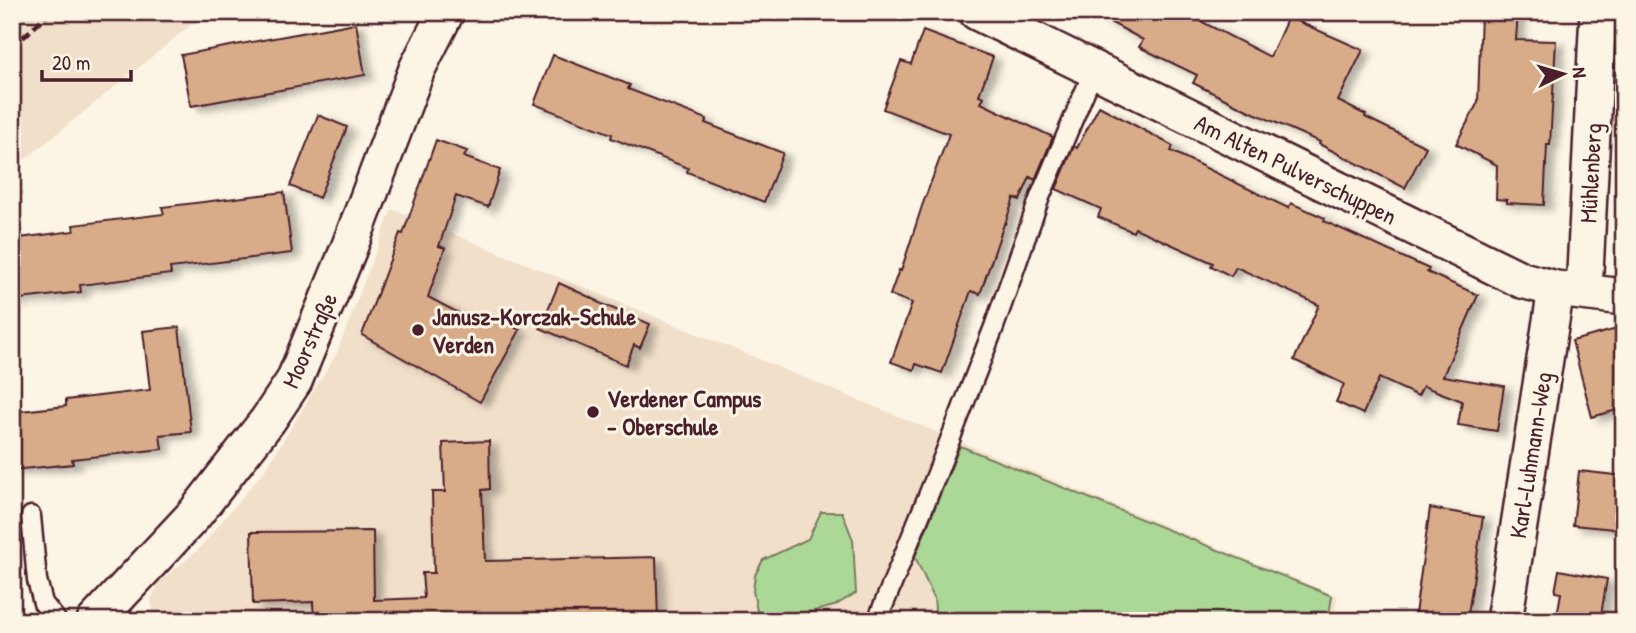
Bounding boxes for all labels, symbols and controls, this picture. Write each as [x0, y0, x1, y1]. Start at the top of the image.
scale bar [42, 38, 131, 82]
north arrow [1528, 38, 1598, 108]
text: 20 m [52, 48, 90, 77]
text: N [1567, 66, 1593, 79]
street label: Am Alten Pulverschuppen [1190, 106, 1402, 232]
street label: Mühlenberg [1571, 122, 1609, 224]
street label: Moorstraße [274, 287, 344, 393]
place label: Janusz-Korczak-Schule Verden [432, 300, 636, 360]
marker: Janusz-Korczak-Schule Verden [410, 322, 426, 338]
street label: Karl-Luhmann-Weg [1501, 370, 1559, 540]
place label: Verdener Campus - Oberschule [607, 382, 761, 442]
marker: Verdener Campus - Oberschule [585, 404, 601, 420]

